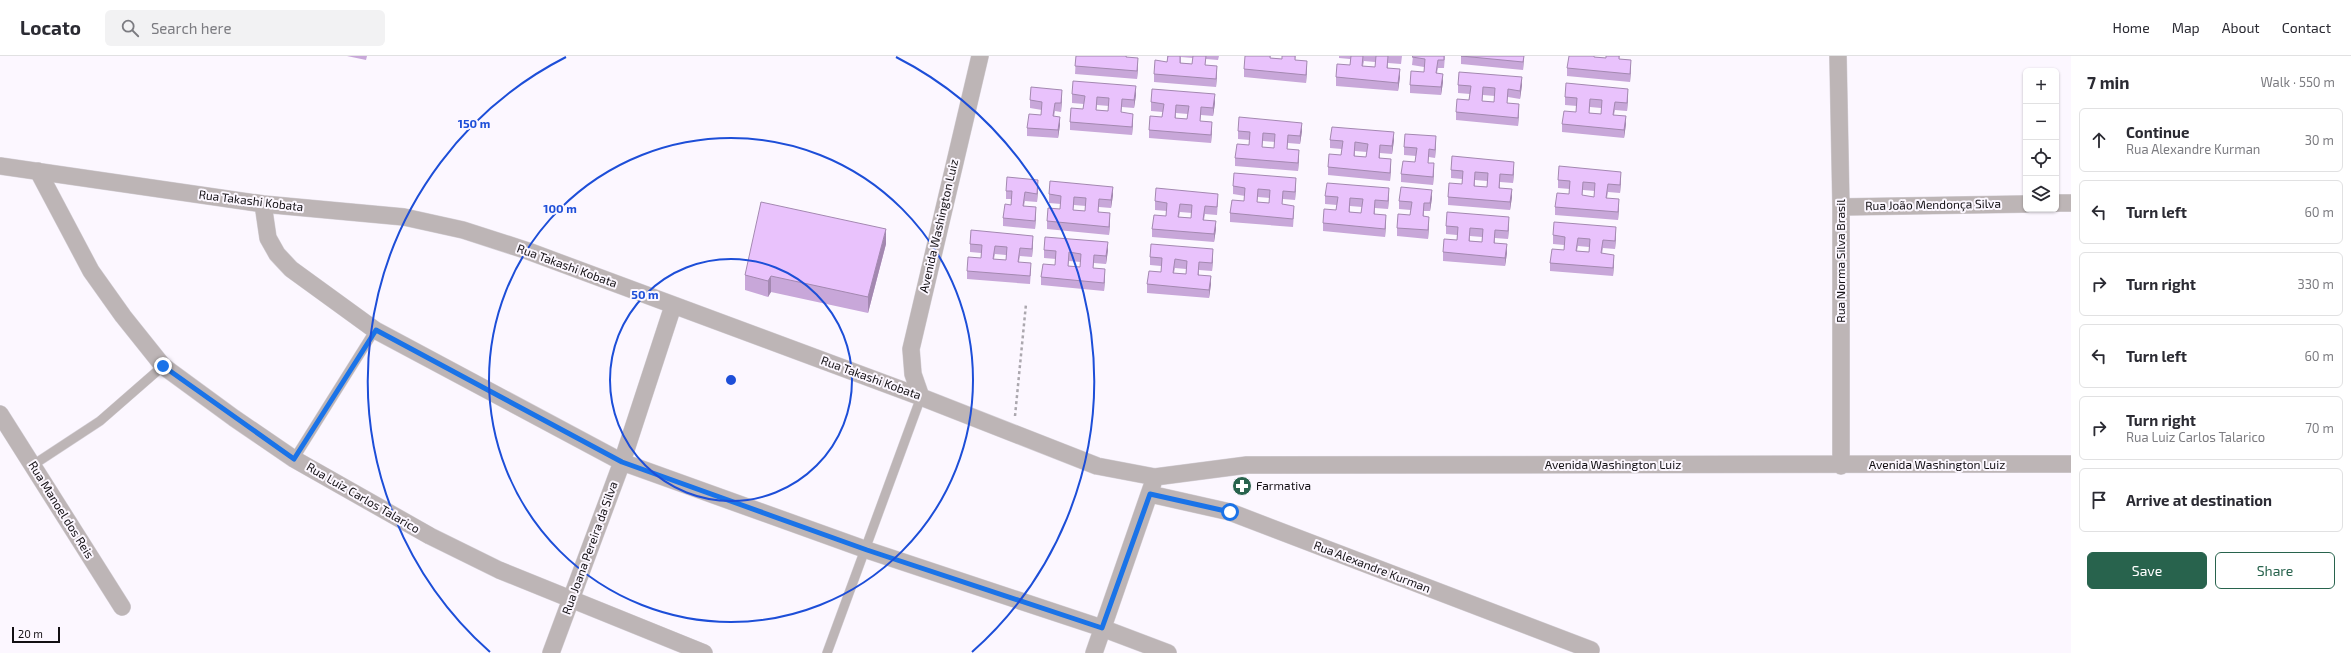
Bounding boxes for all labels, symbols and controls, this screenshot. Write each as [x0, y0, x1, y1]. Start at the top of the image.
search box [105, 10, 385, 46]
text: Locato [20, 16, 81, 39]
icon: search [119, 17, 141, 39]
text: Search here [151, 19, 231, 37]
text: Home [2113, 19, 2150, 36]
text: Map [2172, 19, 2200, 36]
text: About [2222, 19, 2260, 36]
text: Contact [2282, 19, 2331, 36]
map controls [2023, 68, 2059, 212]
button: + [2023, 68, 2059, 104]
text: 7 min [2087, 72, 2130, 92]
text: Walk · 550 m [2260, 74, 2335, 90]
button: − [2023, 104, 2059, 140]
text: 150 m [458, 116, 490, 130]
text: Continue [2126, 123, 2189, 141]
icon: ahead [2088, 129, 2110, 151]
text: 30 m [2305, 132, 2334, 148]
button: locate [2023, 140, 2059, 176]
text: Rua Alexandre Kurman [2126, 141, 2260, 157]
street label: Avenida Washington Luiz [916, 158, 960, 294]
button: layers [2023, 176, 2059, 212]
street label: Rua Takashi Kobata [198, 187, 304, 213]
street label: Rua João Mendonça Silva [1865, 196, 2001, 213]
street label: Rua Norma Silva Brasil [1833, 199, 1847, 323]
text: 100 m [543, 201, 577, 215]
icon: left [2088, 201, 2110, 223]
text: Turn left [2126, 203, 2187, 221]
text: 60 m [2304, 204, 2334, 220]
street label: Rua Takashi Kobata [515, 240, 619, 290]
icon: right [2088, 273, 2110, 295]
text: Turn right [2126, 275, 2196, 293]
text: 330 m [2297, 276, 2334, 292]
text: 50 m [631, 287, 659, 301]
icon: left [2088, 345, 2110, 367]
text: Turn left [2126, 347, 2187, 365]
text: 60 m [2304, 348, 2334, 364]
street label: Rua Takashi Kobata [819, 352, 923, 402]
route end [154, 357, 172, 375]
centre of rings [724, 373, 738, 387]
text: Turn right [2126, 411, 2196, 429]
icon: right [2088, 417, 2110, 439]
text: 70 m [2305, 420, 2334, 436]
text: Rua Luiz Carlos Talarico [2126, 429, 2265, 445]
street label: Avenida Washington Luiz [1545, 457, 1681, 471]
street label: Avenida Washington Luiz [1869, 457, 2005, 471]
street label: Rua Manoel dos Reis [26, 458, 98, 561]
street label: Rua Luiz Carlos Talarico [304, 459, 423, 535]
pharmacy icon: Farmativa [1231, 475, 1253, 497]
place label: Farmativa [1256, 478, 1311, 492]
street label: Rua Joana Pereira da Silva [558, 479, 620, 616]
icon: arrive [2088, 489, 2110, 511]
text: Arrive at destination [2126, 491, 2272, 509]
route start [1221, 503, 1239, 521]
street label: Rua Alexandre Kurman [1312, 537, 1433, 595]
button: Save [2087, 552, 2207, 589]
button: Share [2215, 552, 2335, 589]
scale bar [12, 625, 60, 644]
text: 20 m [18, 627, 43, 640]

